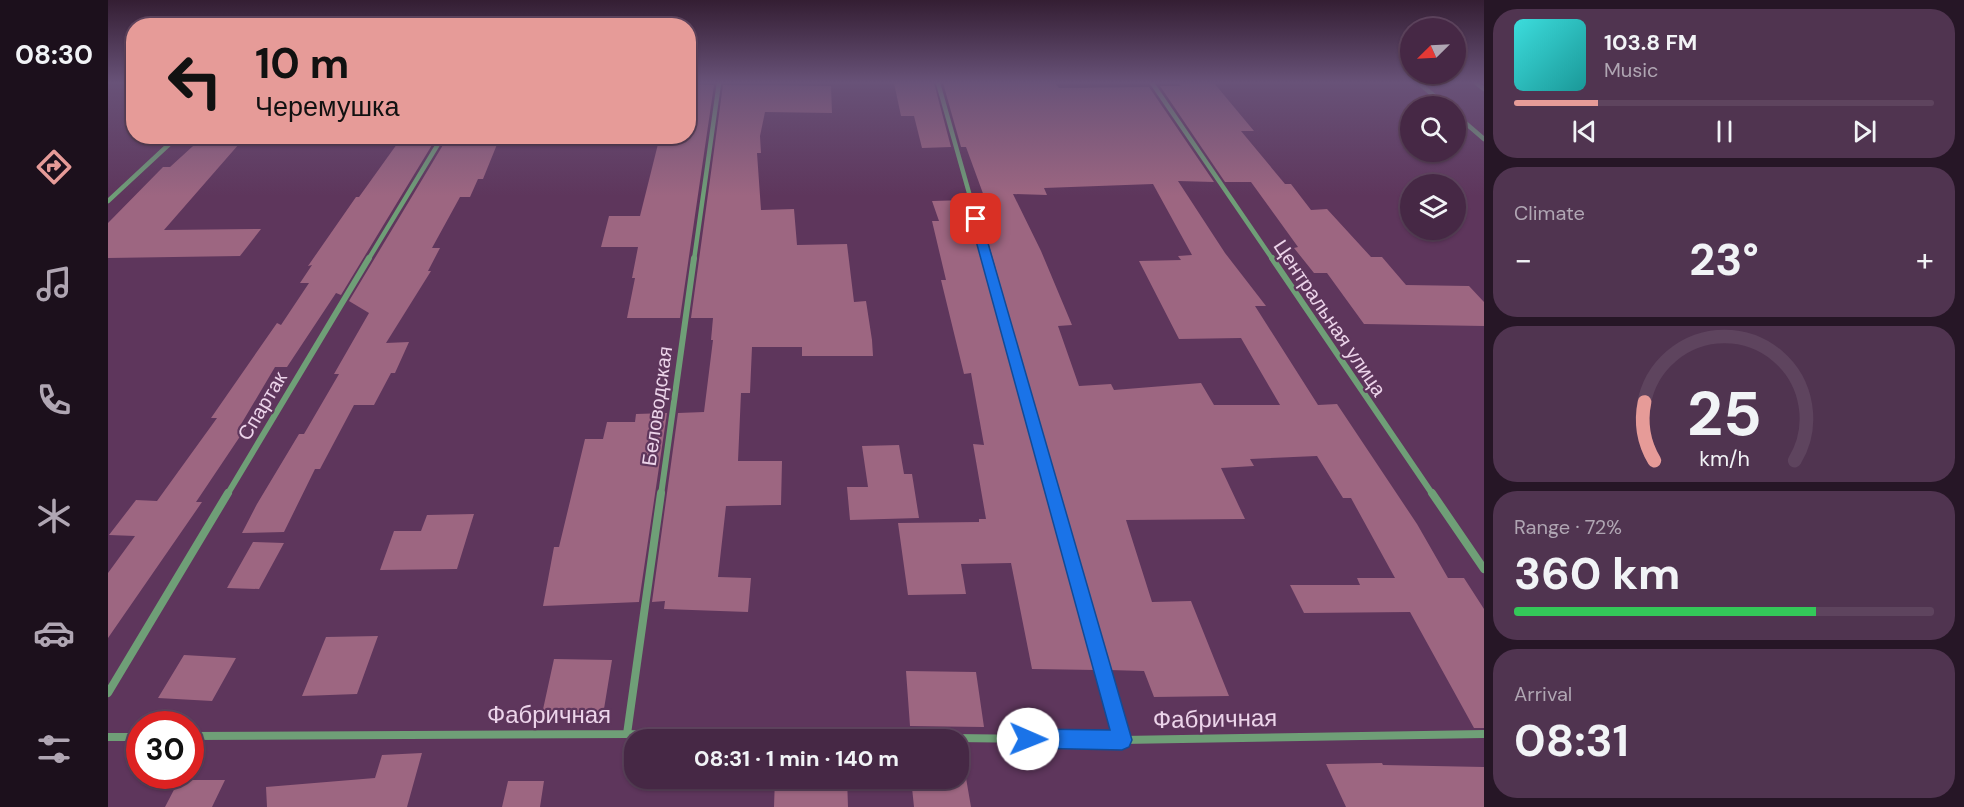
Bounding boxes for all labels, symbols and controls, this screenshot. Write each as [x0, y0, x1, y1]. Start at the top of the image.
north arrow [1400, 18, 1466, 84]
map controls [1400, 18, 1466, 240]
text: 103.8 FM [1604, 28, 1697, 57]
text: 10 m [255, 36, 349, 91]
text: 08:30 [15, 37, 93, 72]
icon: left [156, 42, 234, 120]
text: Music [1604, 57, 1659, 83]
text: Черемушка [255, 89, 400, 124]
button: search [1400, 96, 1466, 162]
icon: previous [1568, 115, 1601, 148]
icon: pause [1708, 115, 1741, 148]
icon: next [1848, 115, 1881, 148]
icon: directions [33, 146, 75, 188]
button: layers [1400, 174, 1466, 240]
pin [950, 193, 1001, 244]
text: Climate [1514, 200, 1585, 226]
icon: arrive [959, 202, 992, 235]
text: 23° [1689, 230, 1759, 289]
street label: Центральная улица [1268, 235, 1393, 402]
text: − [1514, 238, 1532, 281]
text: + [1916, 238, 1934, 281]
icon: music [33, 263, 75, 305]
street label: Беловодская [636, 345, 678, 467]
street label: Спартак [231, 367, 293, 445]
text: 25 [1687, 373, 1761, 454]
icon: phone [33, 379, 75, 421]
text: km/h [1699, 445, 1749, 473]
icon: climate [33, 495, 75, 537]
text: Range · 72% [1514, 514, 1622, 540]
text: 360 km [1514, 544, 1680, 603]
icon: car [33, 612, 75, 654]
text: Arrival [1514, 681, 1572, 707]
street label: Фабричная [487, 699, 611, 730]
street label: Фабричная [1153, 702, 1277, 735]
position arrow [996, 707, 1060, 771]
speed limit sign: 30 [126, 711, 204, 789]
text: 08:31 [1514, 711, 1629, 770]
icon: filters [33, 728, 75, 770]
text: 08:31 · 1 min · 140 m [694, 744, 899, 773]

